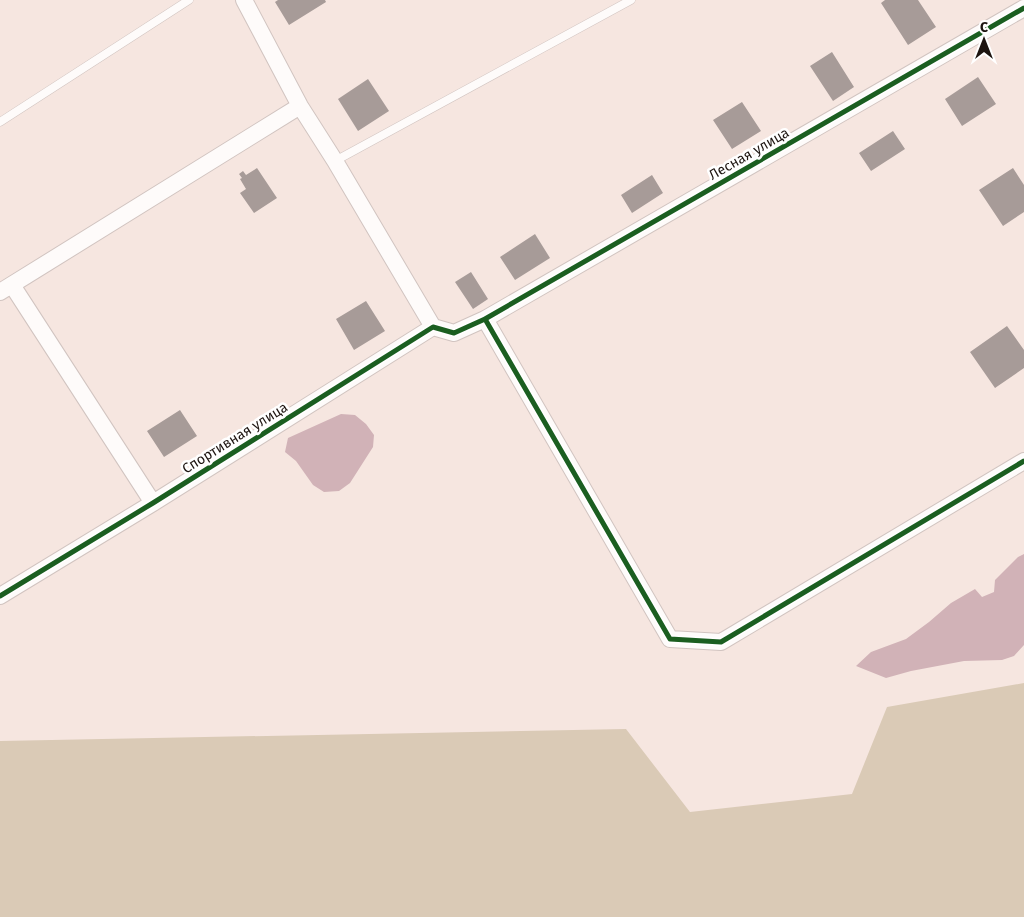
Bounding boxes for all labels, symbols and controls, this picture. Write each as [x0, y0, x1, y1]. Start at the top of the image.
north arrow [959, 15, 1009, 65]
text: С [980, 19, 988, 36]
street label: Лесная улица [706, 124, 792, 184]
street label: Спортивная улица [179, 399, 291, 477]

